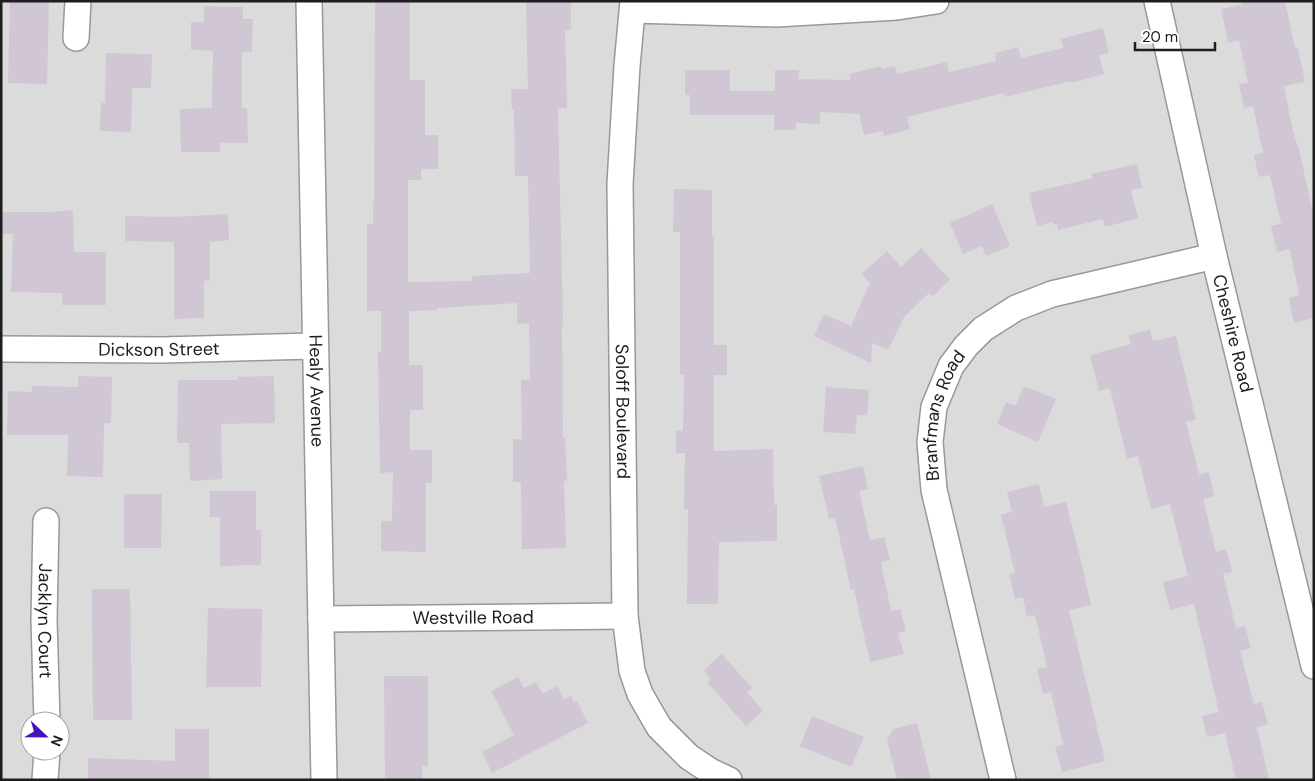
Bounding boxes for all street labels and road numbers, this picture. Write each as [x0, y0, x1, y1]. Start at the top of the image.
street label: Cheshire Road [1207, 272, 1259, 395]
street label: Healy Avenue [303, 335, 330, 447]
street label: Dickson Street [98, 336, 220, 362]
street label: Soloff Boulevard [610, 344, 635, 479]
street label: Branfmans Road [918, 345, 971, 482]
street label: Jacklyn Court [32, 563, 58, 679]
street label: Westville Road [412, 605, 534, 630]

